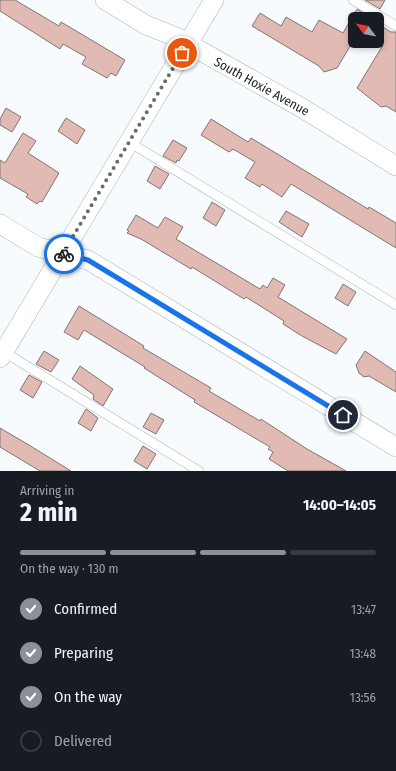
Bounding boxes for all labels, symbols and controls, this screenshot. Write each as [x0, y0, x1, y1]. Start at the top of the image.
north arrow [348, 12, 384, 48]
map controls [348, 12, 384, 48]
pin [165, 36, 199, 70]
icon: bag [171, 42, 193, 64]
street label: South Hoxie Avenue [212, 54, 312, 119]
courier [44, 234, 84, 274]
icon: bike [53, 243, 75, 265]
pin [326, 398, 360, 432]
icon: home [332, 404, 354, 426]
text: Arriving in [20, 483, 74, 498]
text: 14:00–14:05 [303, 496, 376, 514]
text: 2 min [20, 497, 78, 528]
text: On the way · 130 m [20, 561, 119, 576]
icon: check [20, 598, 42, 620]
text: Confirmed [54, 600, 117, 618]
text: 13:47 [351, 602, 376, 617]
icon: check [20, 642, 42, 664]
text: Preparing [54, 644, 113, 662]
text: 13:48 [350, 646, 376, 661]
icon: check [20, 686, 42, 708]
text: On the way [54, 688, 122, 706]
text: 13:56 [350, 690, 376, 705]
text: Delivered [54, 732, 112, 750]

